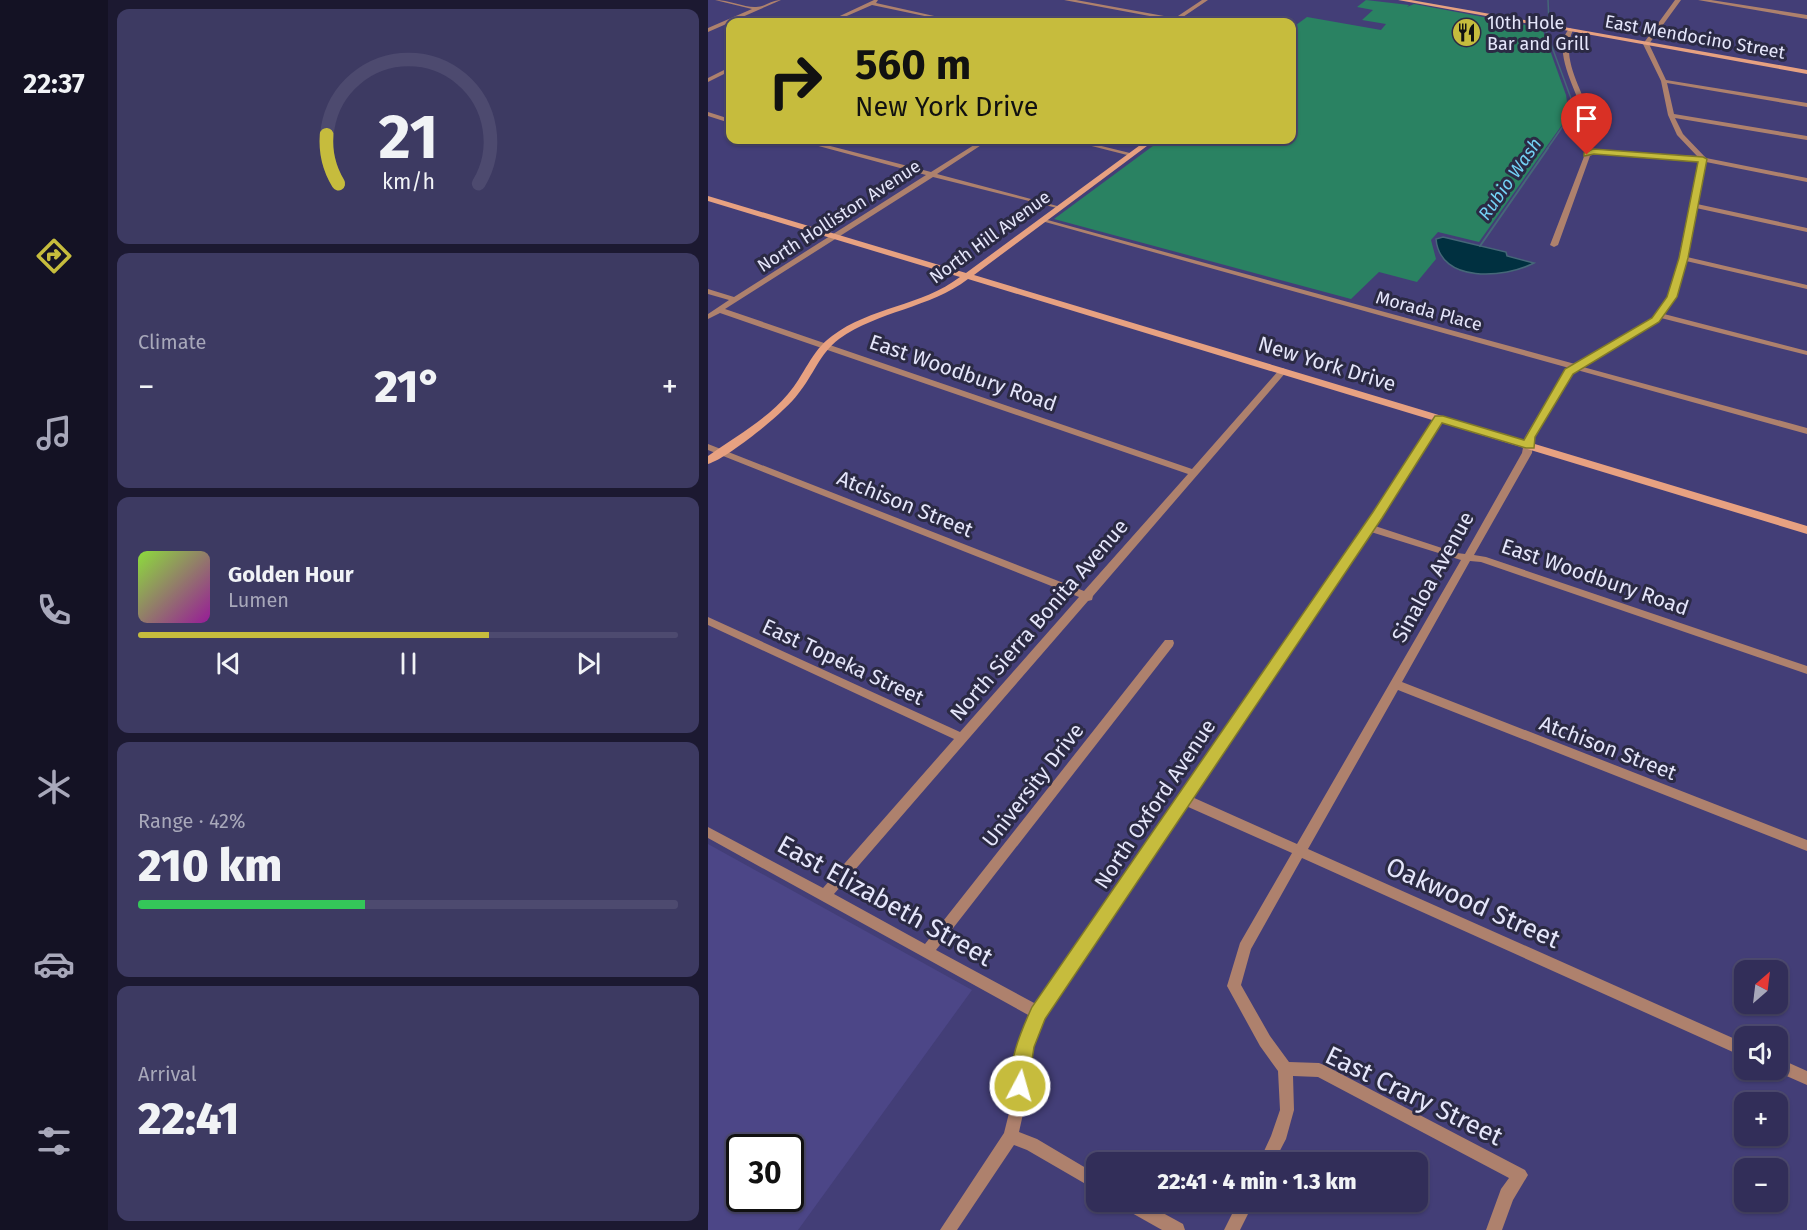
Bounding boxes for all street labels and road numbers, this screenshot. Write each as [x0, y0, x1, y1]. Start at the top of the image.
street label: East Mendocino Street [1603, 10, 1787, 64]
street label: North Holliston Avenue [753, 155, 925, 277]
street label: North Hill Avenue [925, 186, 1055, 288]
street label: Morada Place [1373, 286, 1485, 336]
street label: East Woodbury Road [866, 329, 1060, 417]
street label: New York Drive [1255, 331, 1399, 397]
street label: Atchison Street [833, 465, 977, 543]
street label: Sinaloa Avenue [1386, 507, 1480, 647]
street label: North Sierra Bonita Avenue [944, 514, 1134, 726]
street label: East Woodbury Road [1498, 533, 1692, 621]
street label: East Topeka Street [758, 613, 928, 711]
street label: Atchison Street [1536, 710, 1680, 786]
street label: North Oxford Avenue [1089, 714, 1221, 894]
street label: University Drive [977, 718, 1089, 852]
street label: East Elizabeth Street [772, 829, 999, 973]
street label: Oakwood Street [1381, 851, 1565, 955]
street label: East Crary Street [1320, 1040, 1508, 1153]

